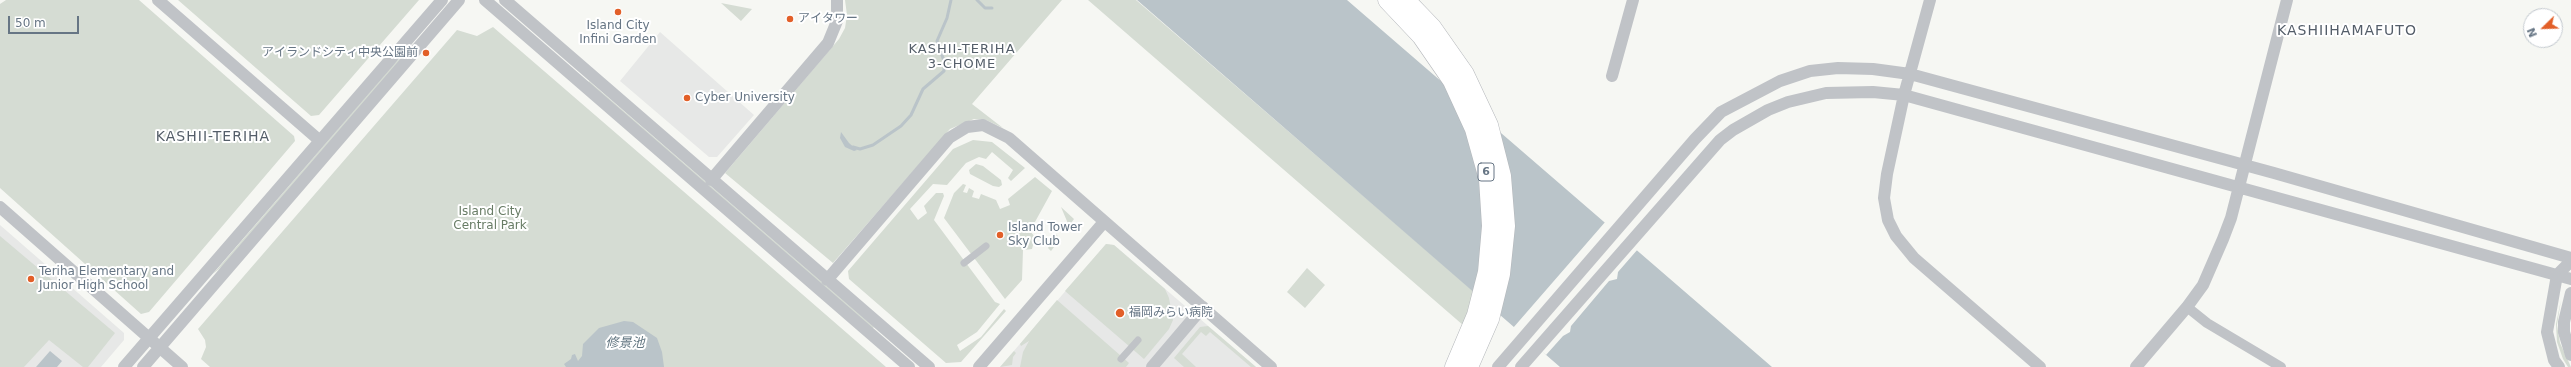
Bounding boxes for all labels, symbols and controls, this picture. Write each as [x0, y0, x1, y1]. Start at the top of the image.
marker: Island City Infini Garden [613, 7, 623, 17]
scale bar [10, 8, 81, 34]
north arrow [2523, 8, 2563, 48]
place label: アイタワー [798, 12, 858, 26]
marker: アイタワー [785, 14, 795, 24]
text: 50 m [15, 16, 46, 30]
place label: Island City Infini Garden [579, 19, 657, 47]
district label: KASHIIHAMAFUTO [2277, 23, 2417, 39]
text: N [2525, 26, 2540, 39]
district label: KASHII-TERIHA 3-CHOME [908, 42, 1016, 73]
place label: アイランドシティ中央公園前 [262, 46, 418, 60]
marker: アイランドシティ中央公園前 [421, 48, 431, 58]
place label: Cyber University [695, 91, 795, 105]
marker: Cyber University [682, 93, 692, 103]
district label: KASHII-TERIHA [156, 129, 270, 145]
road number: 6 [1478, 163, 1494, 181]
park label: Island City Central Park [453, 205, 527, 233]
place label: Island Tower Sky Club [1008, 221, 1082, 249]
marker: Island Tower Sky Club [995, 230, 1005, 240]
place label: Teriha Elementary and Junior High School [39, 265, 174, 293]
marker: Teriha Elementary and Junior High School [26, 274, 36, 284]
place label: 福岡みらい病院 [1129, 306, 1213, 320]
marker: 福岡みらい病院 [1114, 307, 1126, 319]
water label: 修景池 [606, 336, 644, 352]

